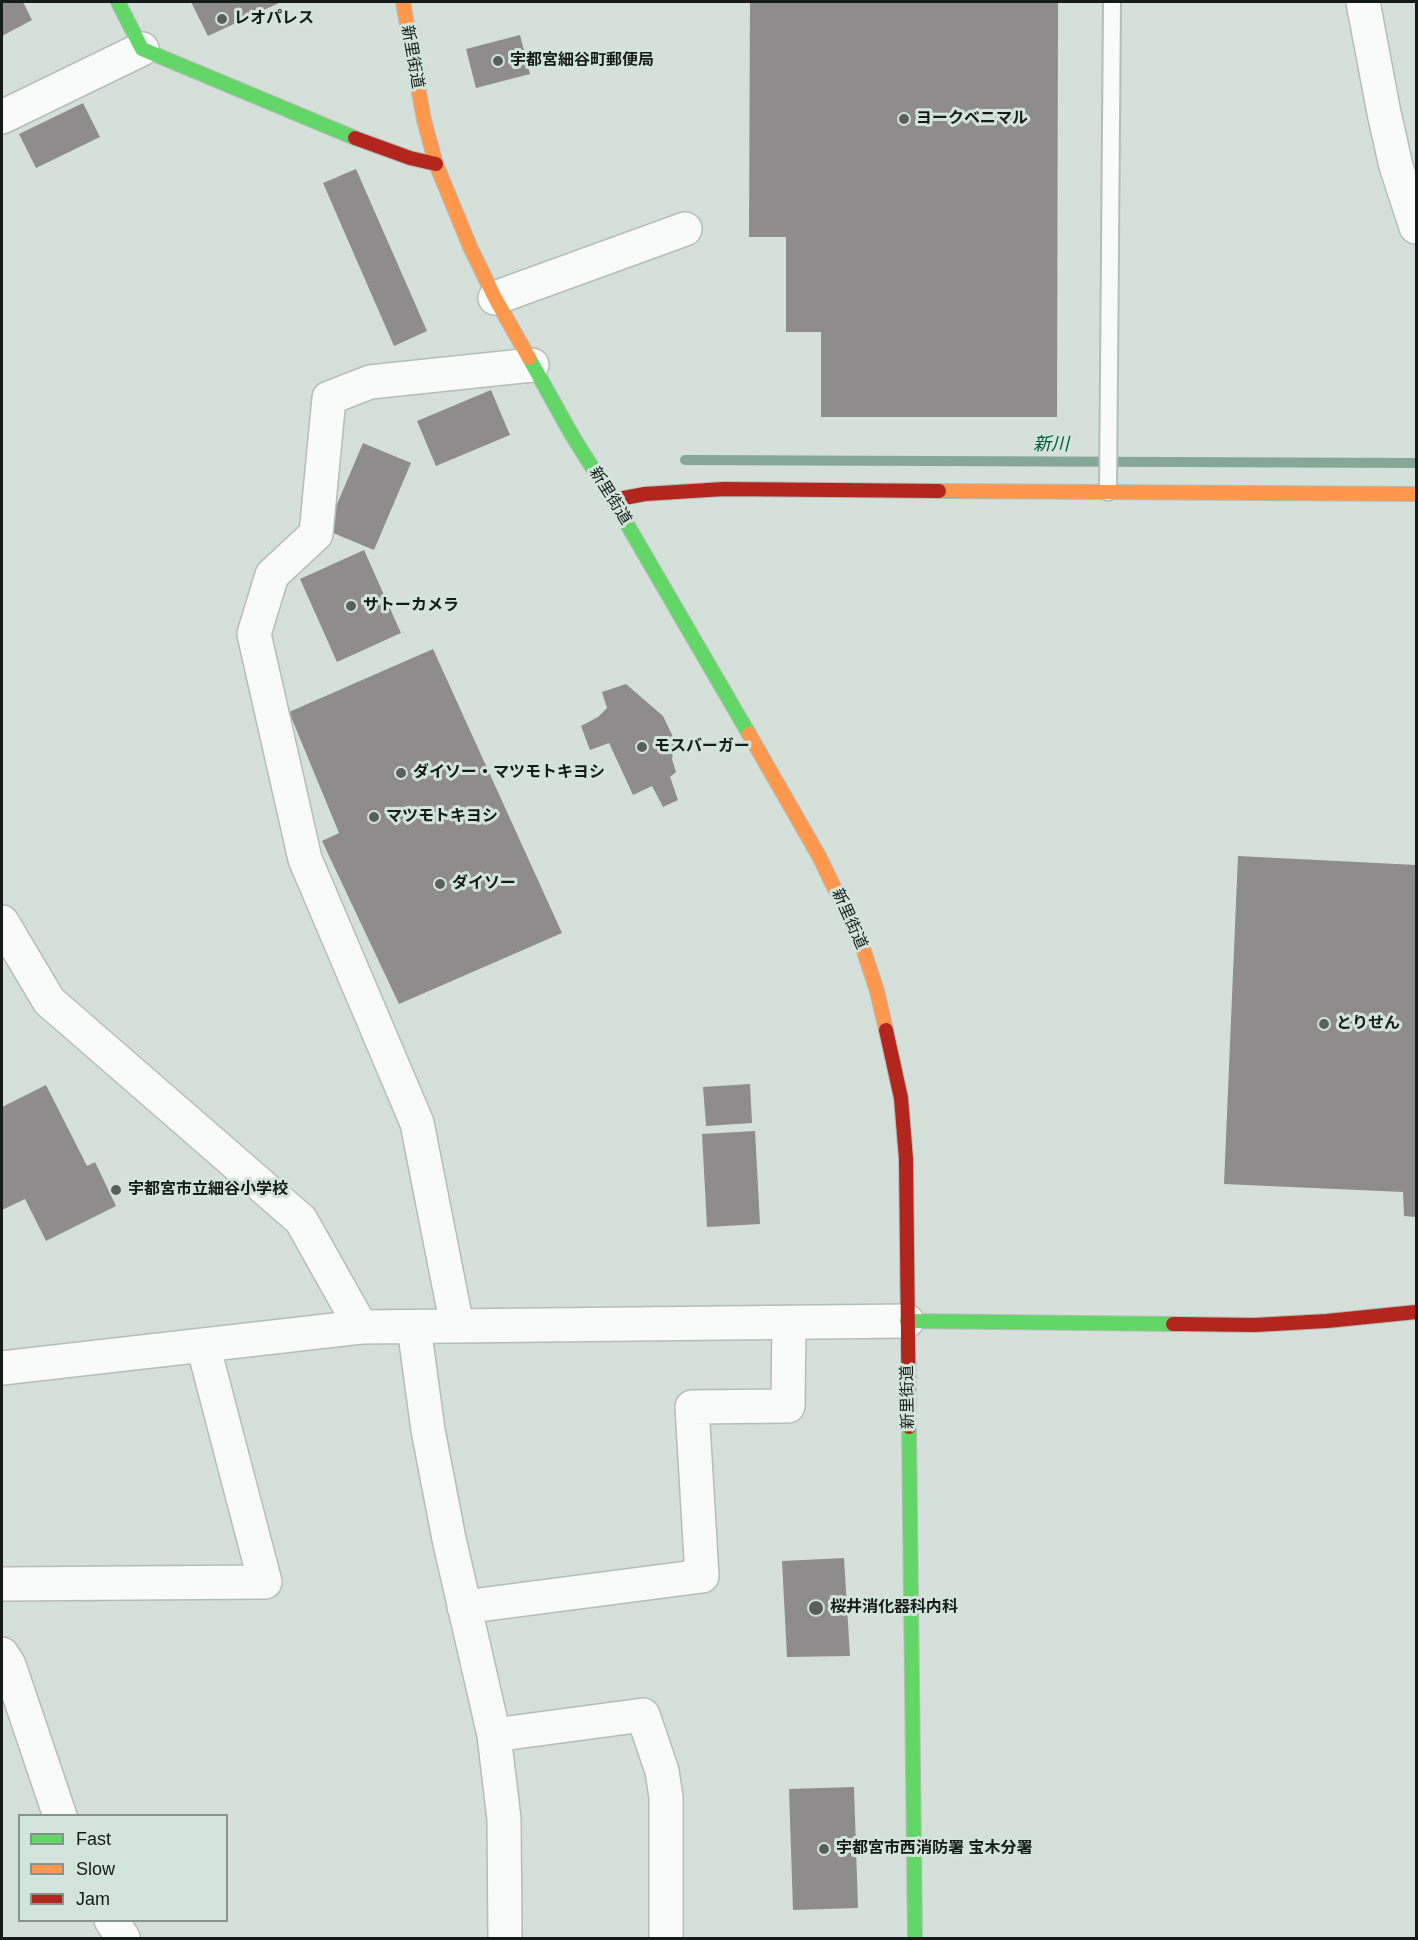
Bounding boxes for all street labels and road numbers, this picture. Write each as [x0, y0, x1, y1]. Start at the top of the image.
street label: 新里街道 [397, 24, 427, 90]
street label: 新里街道 [585, 464, 635, 528]
street label: 新里街道 [827, 886, 871, 952]
street label: 新里街道 [898, 1365, 918, 1429]

